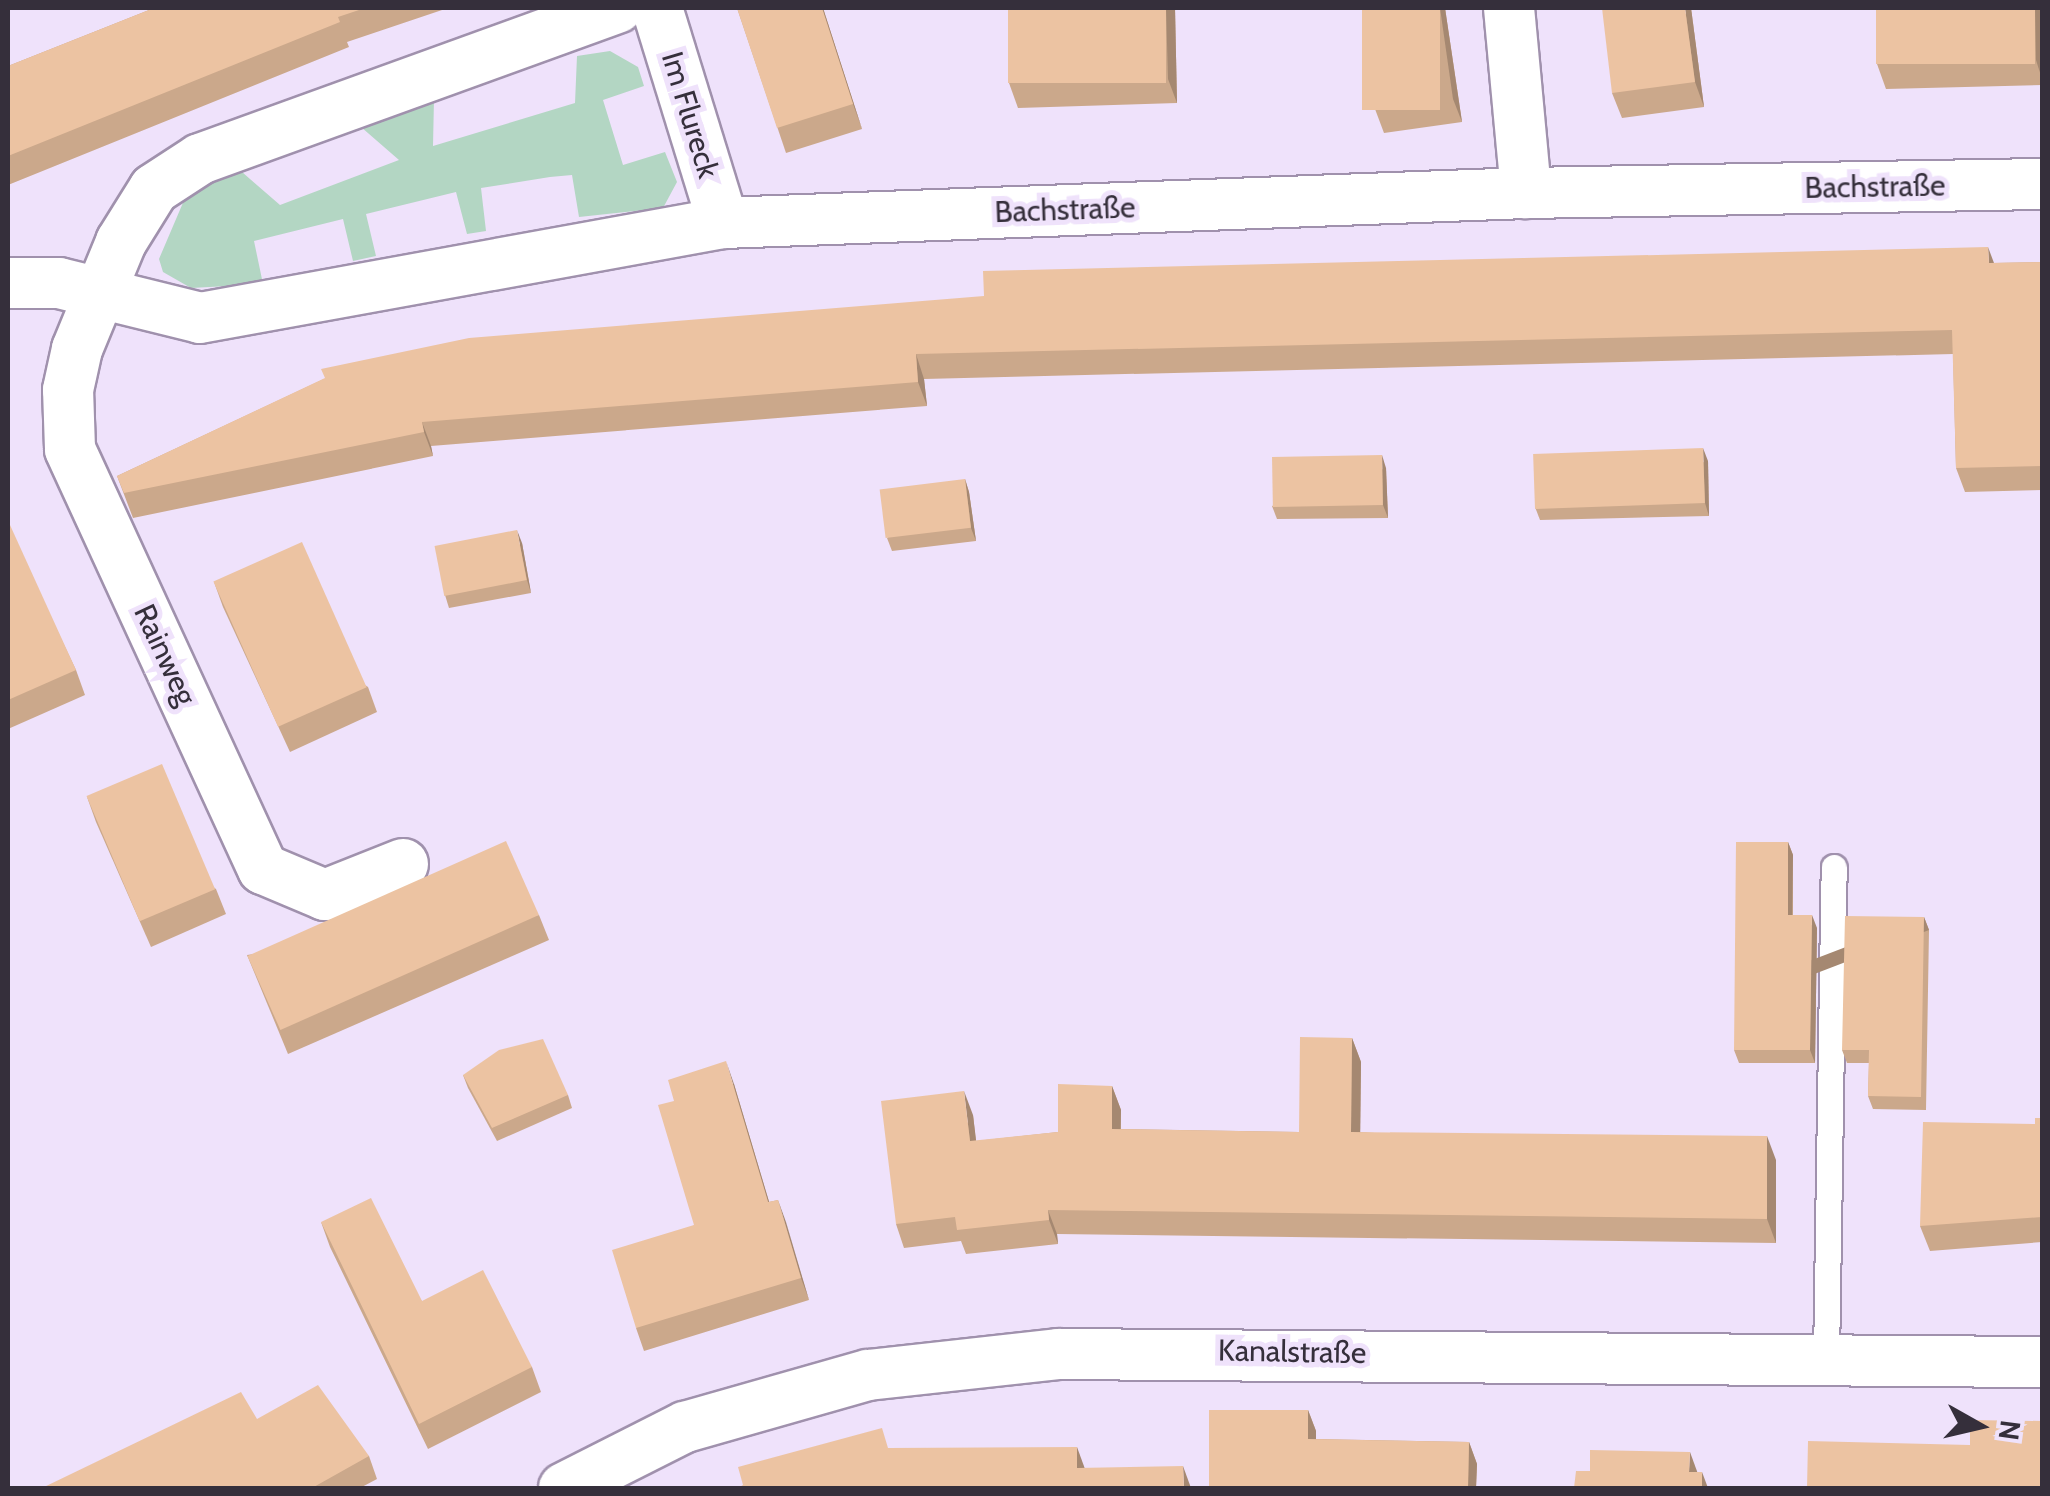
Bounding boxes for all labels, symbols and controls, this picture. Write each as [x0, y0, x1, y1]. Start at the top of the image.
street label: Im Flureck [654, 47, 726, 183]
street label: Bachstraße [1804, 168, 1946, 206]
street label: Bachstraße [994, 190, 1136, 230]
street label: Rainweg [126, 599, 204, 711]
street label: Kanalstraße [1218, 1333, 1366, 1371]
north arrow [1930, 1376, 2030, 1476]
text: N [1991, 1418, 2028, 1442]

